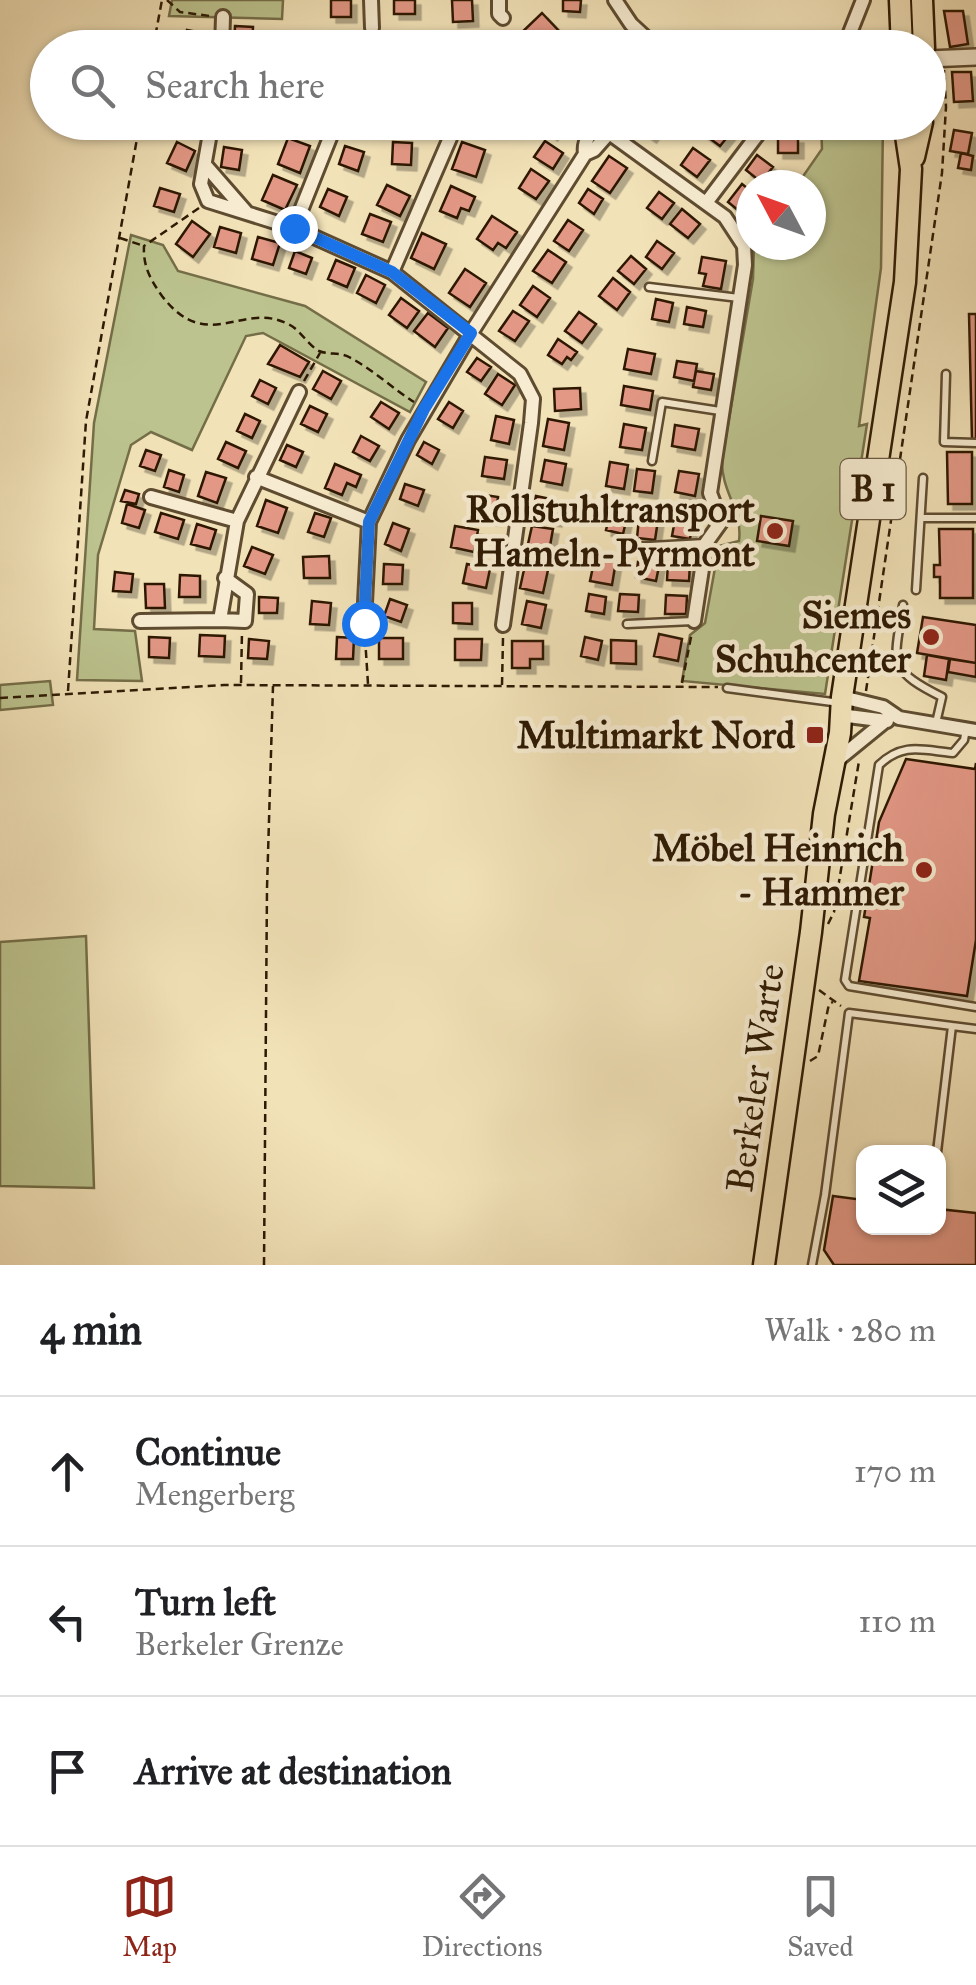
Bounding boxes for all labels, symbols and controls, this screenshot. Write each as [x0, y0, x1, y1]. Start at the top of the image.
search box [30, 30, 946, 140]
icon: search [65, 58, 120, 113]
text: Search here [145, 62, 325, 108]
north arrow [736, 170, 826, 260]
route end [272, 206, 318, 252]
road number: B 1 [840, 459, 906, 519]
place label: Rollstuhltransport Hameln-Pyrmont [466, 486, 756, 576]
marker: Rollstuhltransport Hameln-Pyrmont [764, 520, 786, 542]
place label: Siemes Schuhcenter [715, 592, 912, 682]
route start [342, 601, 388, 647]
marker: Siemes Schuhcenter [920, 626, 942, 648]
place label: Multimarkt Nord [517, 712, 796, 758]
marker: Multimarkt Nord [804, 724, 826, 746]
place label: Möbel Heinrich - Hammer [652, 825, 905, 915]
marker: Möbel Heinrich - Hammer [913, 859, 935, 881]
street label: Berkeler Warte [716, 961, 794, 1195]
map controls [856, 1145, 946, 1235]
button: layers [856, 1145, 946, 1235]
text: 4 min [40, 1304, 142, 1356]
text: Walk · 280 m [764, 1311, 936, 1350]
text: Continue [135, 1429, 281, 1475]
icon: ahead [40, 1444, 95, 1499]
text: 170 m [854, 1452, 936, 1491]
text: Mengerberg [135, 1475, 294, 1514]
text: Turn left [135, 1579, 276, 1625]
icon: left [40, 1594, 95, 1649]
text: 110 m [858, 1602, 936, 1641]
text: Berkeler Grenze [135, 1625, 344, 1664]
icon: arrive [40, 1744, 95, 1799]
text: Arrive at destination [135, 1748, 452, 1794]
tab: Map [122, 1869, 177, 1964]
tab: Directions [422, 1869, 543, 1964]
tab: Saved [787, 1869, 854, 1964]

